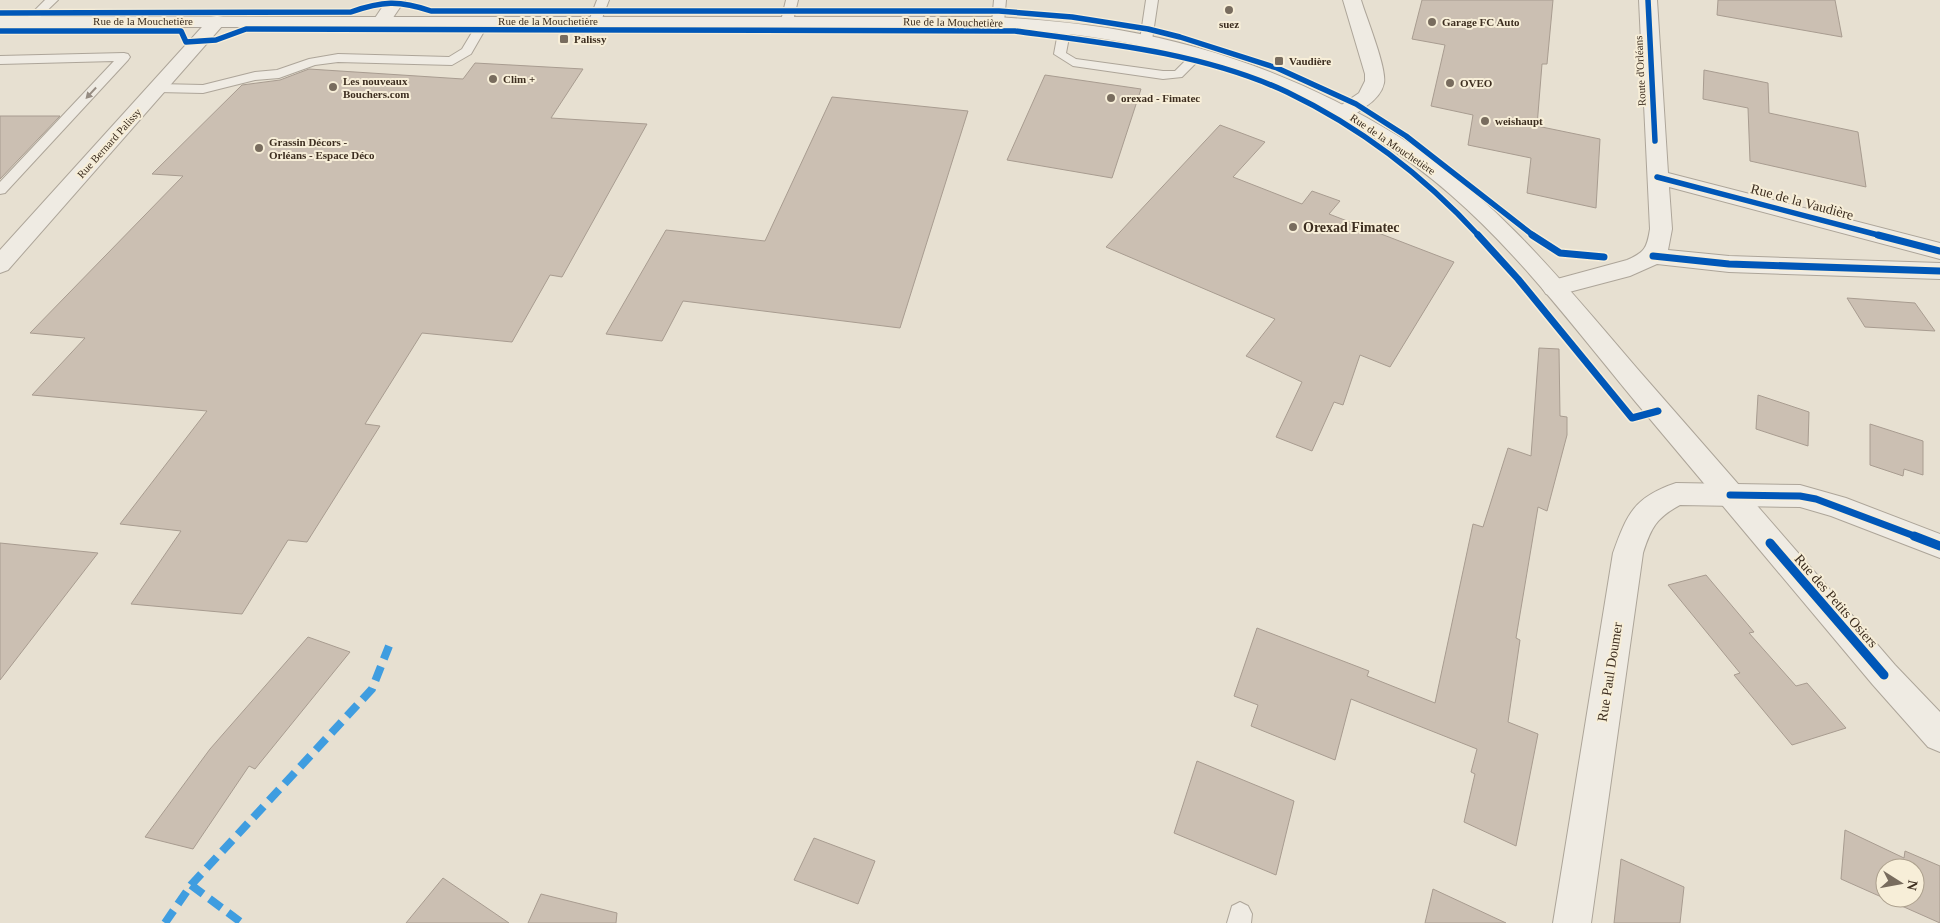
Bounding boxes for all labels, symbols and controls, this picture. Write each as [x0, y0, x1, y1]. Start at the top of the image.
marker: suez [1223, 4, 1235, 16]
street label: Rue de la Mouchetière [93, 15, 193, 27]
street label: Rue de la Mouchetière [498, 15, 598, 27]
street label: Rue de la Mouchetière [903, 15, 1003, 29]
marker: Garage FC Auto [1426, 16, 1438, 28]
place label: Garage FC Auto [1442, 16, 1520, 28]
place label: suez [1219, 18, 1239, 30]
marker: Palissy [558, 33, 570, 45]
place label: Palissy [574, 33, 607, 45]
street label: Route d'Orléans [1632, 35, 1648, 107]
marker: Vaudière [1273, 55, 1285, 67]
place label: Vaudière [1289, 55, 1331, 67]
marker: Clim + [487, 73, 499, 85]
place label: Clim + [503, 73, 535, 85]
place label: Les nouveaux Bouchers.com [343, 75, 409, 100]
marker: OVEO [1444, 77, 1456, 89]
place label: OVEO [1460, 77, 1493, 89]
marker: Les nouveaux Bouchers.com [327, 81, 339, 93]
one-way arrow [85, 86, 97, 98]
marker: orexad - Fimatec [1105, 92, 1117, 104]
place label: orexad - Fimatec [1121, 92, 1200, 104]
street label: Rue Bernard Palissy [74, 105, 144, 180]
street label: Rue de la Mouchetière [1348, 111, 1438, 177]
marker: weishaupt [1479, 115, 1491, 127]
place label: weishaupt [1495, 115, 1543, 127]
place label: Grassin Décors - Orléans - Espace Déco [269, 136, 375, 161]
marker: Grassin Décors - Orléans - Espace Déco [253, 142, 265, 154]
street label: Rue de la Vaudière [1749, 181, 1855, 223]
place label: Orexad Fimatec [1303, 220, 1400, 235]
marker: Orexad Fimatec [1287, 221, 1299, 233]
street label: Rue des Petits Osiers [1791, 551, 1881, 651]
street label: Rue Paul Doumer [1595, 621, 1625, 723]
north arrow [1875, 858, 1925, 908]
text: N [1904, 879, 1921, 892]

